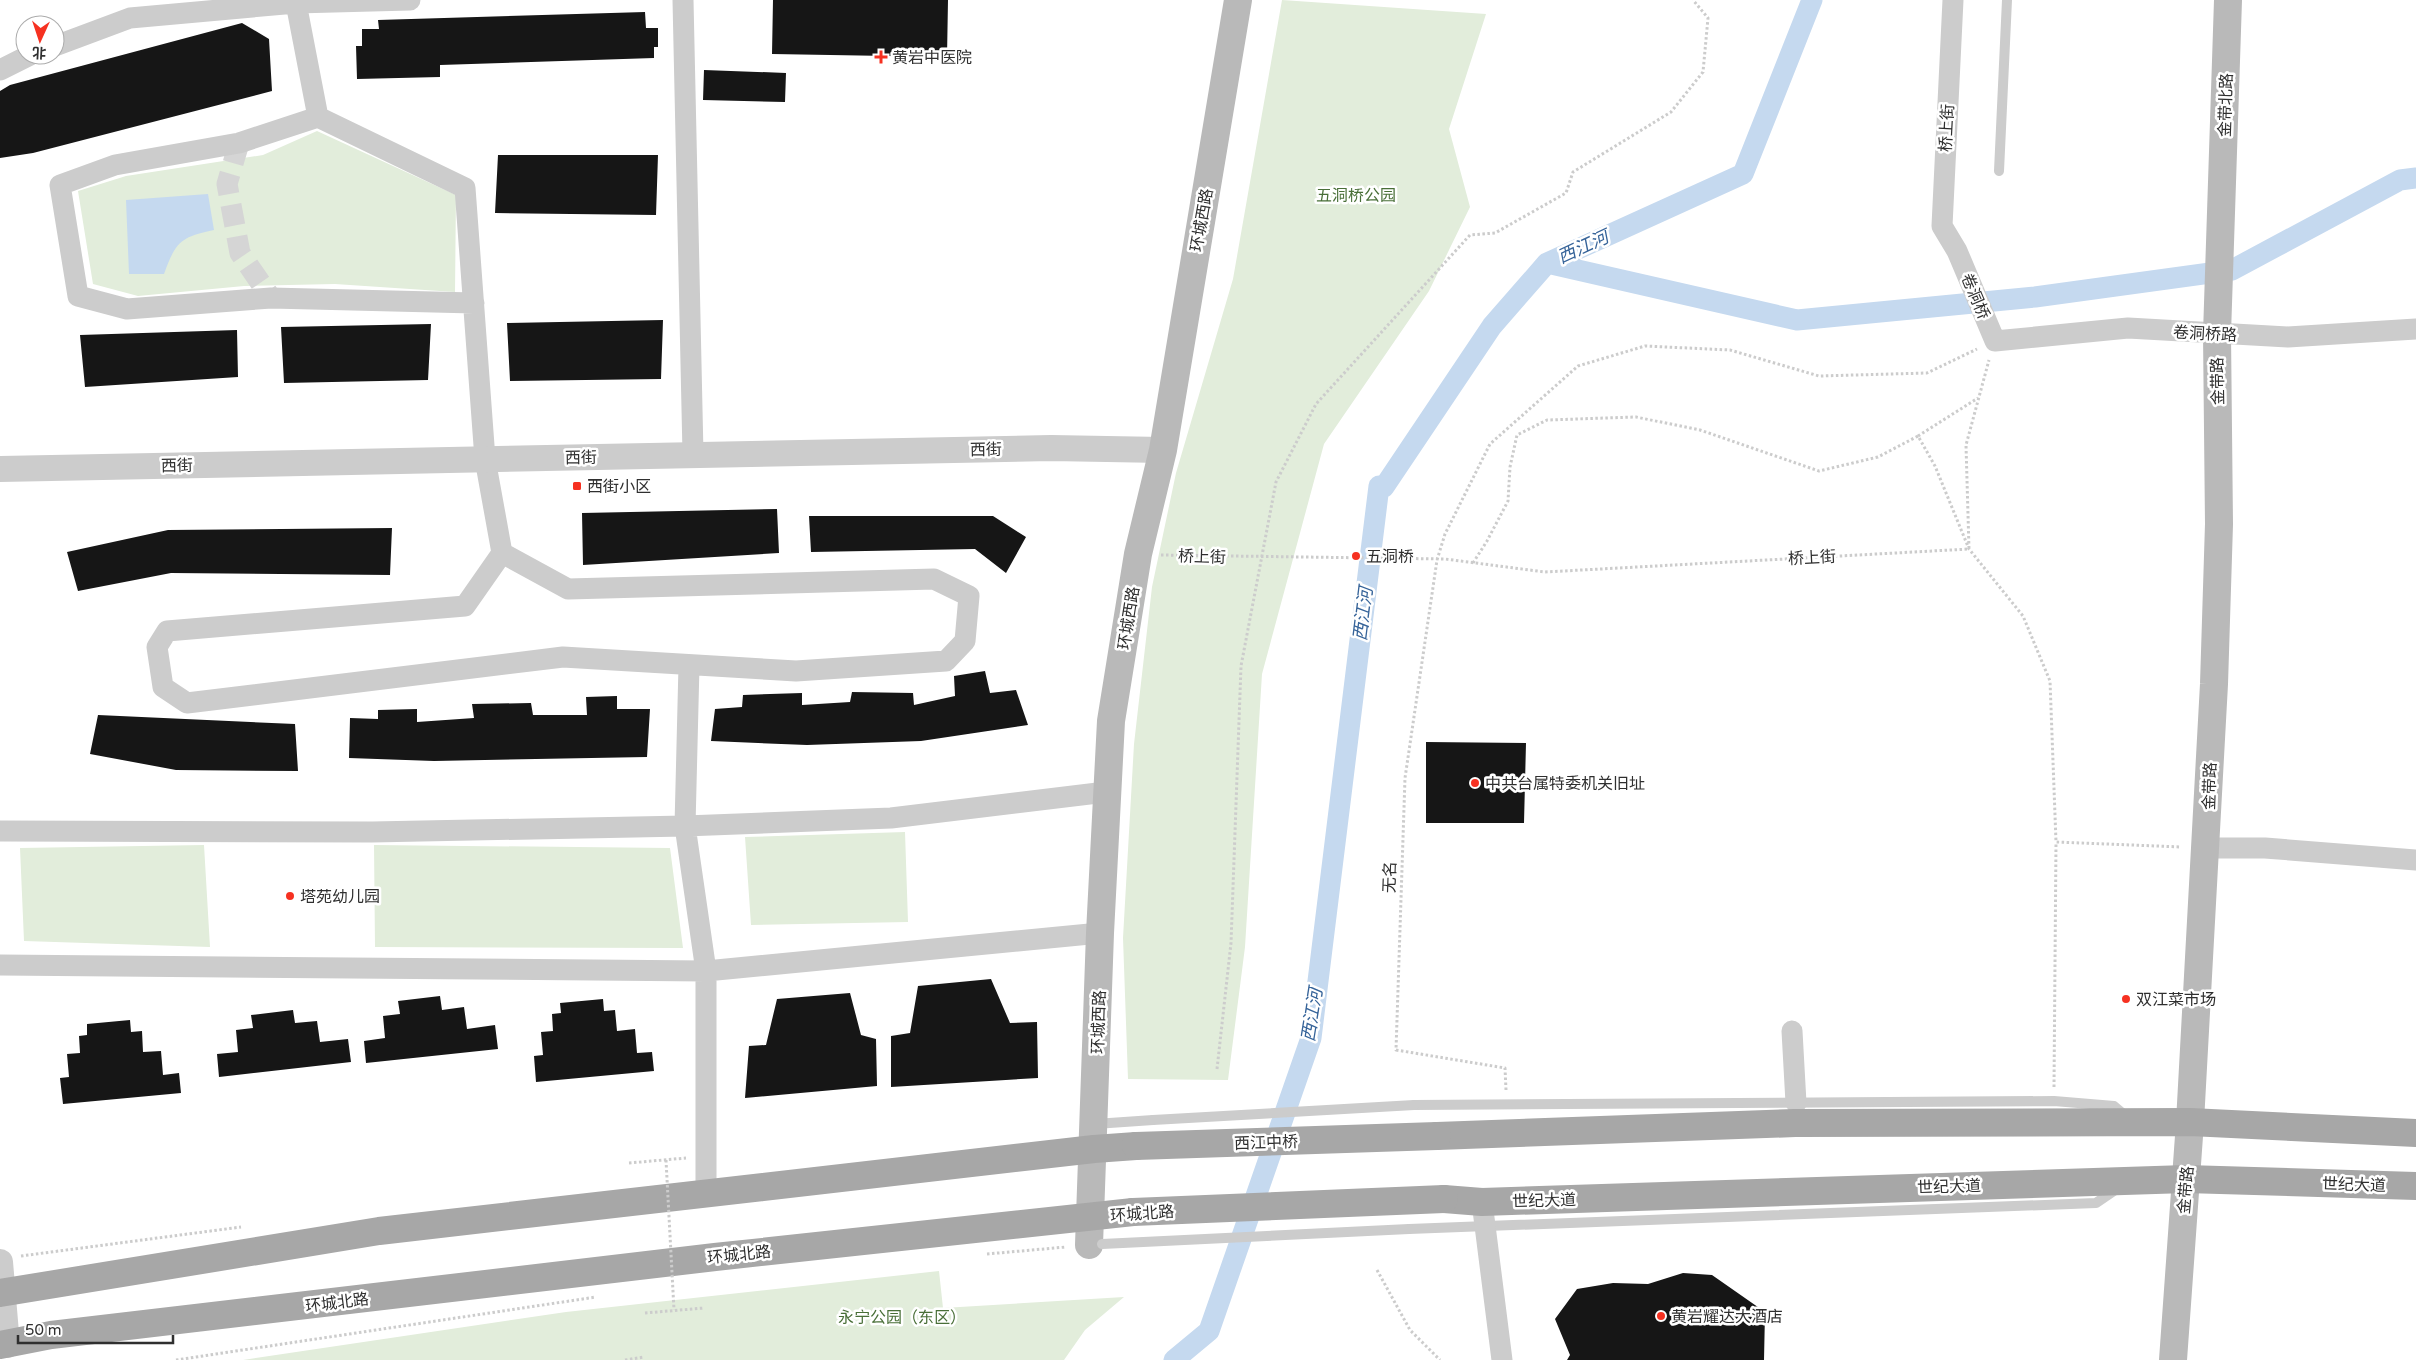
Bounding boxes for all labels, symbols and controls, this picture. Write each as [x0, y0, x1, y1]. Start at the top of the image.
north arrow [15, 15, 65, 65]
text: 北 [32, 44, 47, 61]
place label: 黄岩中医院 [892, 48, 972, 68]
marker: 黄岩中医院 [874, 50, 888, 64]
street label: 金带北路 [2215, 73, 2237, 137]
street label: 桥上街 [1936, 104, 1958, 153]
park label: 五洞桥公园 [1316, 186, 1396, 206]
street label: 环城西路 [1187, 187, 1217, 253]
water label: 西江河 [1554, 224, 1615, 268]
street label: 卷洞桥 [1956, 270, 1994, 322]
street label: 卷洞桥路 [2172, 322, 2237, 346]
street label: 金带路 [2208, 357, 2228, 405]
street label: 西街 [970, 440, 1002, 460]
street label: 西街 [565, 448, 597, 468]
street label: 西街 [161, 456, 193, 476]
place label: 西街小区 [587, 477, 651, 497]
marker: 西街小区 [571, 480, 583, 492]
street label: 桥上街 [1178, 546, 1226, 568]
place label: 五洞桥 [1366, 547, 1414, 567]
street label: 桥上街 [1788, 547, 1837, 569]
marker: 五洞桥 [1350, 550, 1362, 562]
water label: 西江河 [1349, 583, 1378, 642]
street label: 环城西路 [1114, 585, 1144, 651]
street label: 金带路 [2199, 762, 2221, 810]
place label: 中共台属特委机关旧址 [1485, 774, 1645, 794]
marker: 中共台属特委机关旧址 [1469, 777, 1481, 789]
street label: 无名 [1379, 861, 1401, 893]
place label: 塔苑幼儿园 [300, 887, 380, 907]
marker: 塔苑幼儿园 [284, 890, 296, 902]
water label: 西江河 [1297, 984, 1328, 1043]
street label: 环城西路 [1088, 990, 1110, 1054]
place label: 双江菜市场 [2136, 990, 2216, 1010]
marker: 双江菜市场 [2120, 993, 2132, 1005]
street label: 西江中桥 [1234, 1132, 1298, 1154]
street label: 金带路 [2174, 1165, 2198, 1215]
street label: 世纪大道 [2322, 1174, 2386, 1196]
street label: 世纪大道 [1917, 1176, 1981, 1198]
street label: 世纪大道 [1512, 1190, 1576, 1212]
street label: 环城北路 [1109, 1202, 1175, 1226]
street label: 环城北路 [706, 1242, 772, 1268]
street label: 环城北路 [304, 1289, 370, 1317]
place label: 黄岩耀达大酒店 [1671, 1307, 1783, 1327]
park label: 永宁公园（东区） [838, 1308, 966, 1328]
marker: 黄岩耀达大酒店 [1655, 1310, 1667, 1322]
scale bar [18, 1312, 172, 1344]
text: 50 m [25, 1321, 62, 1339]

